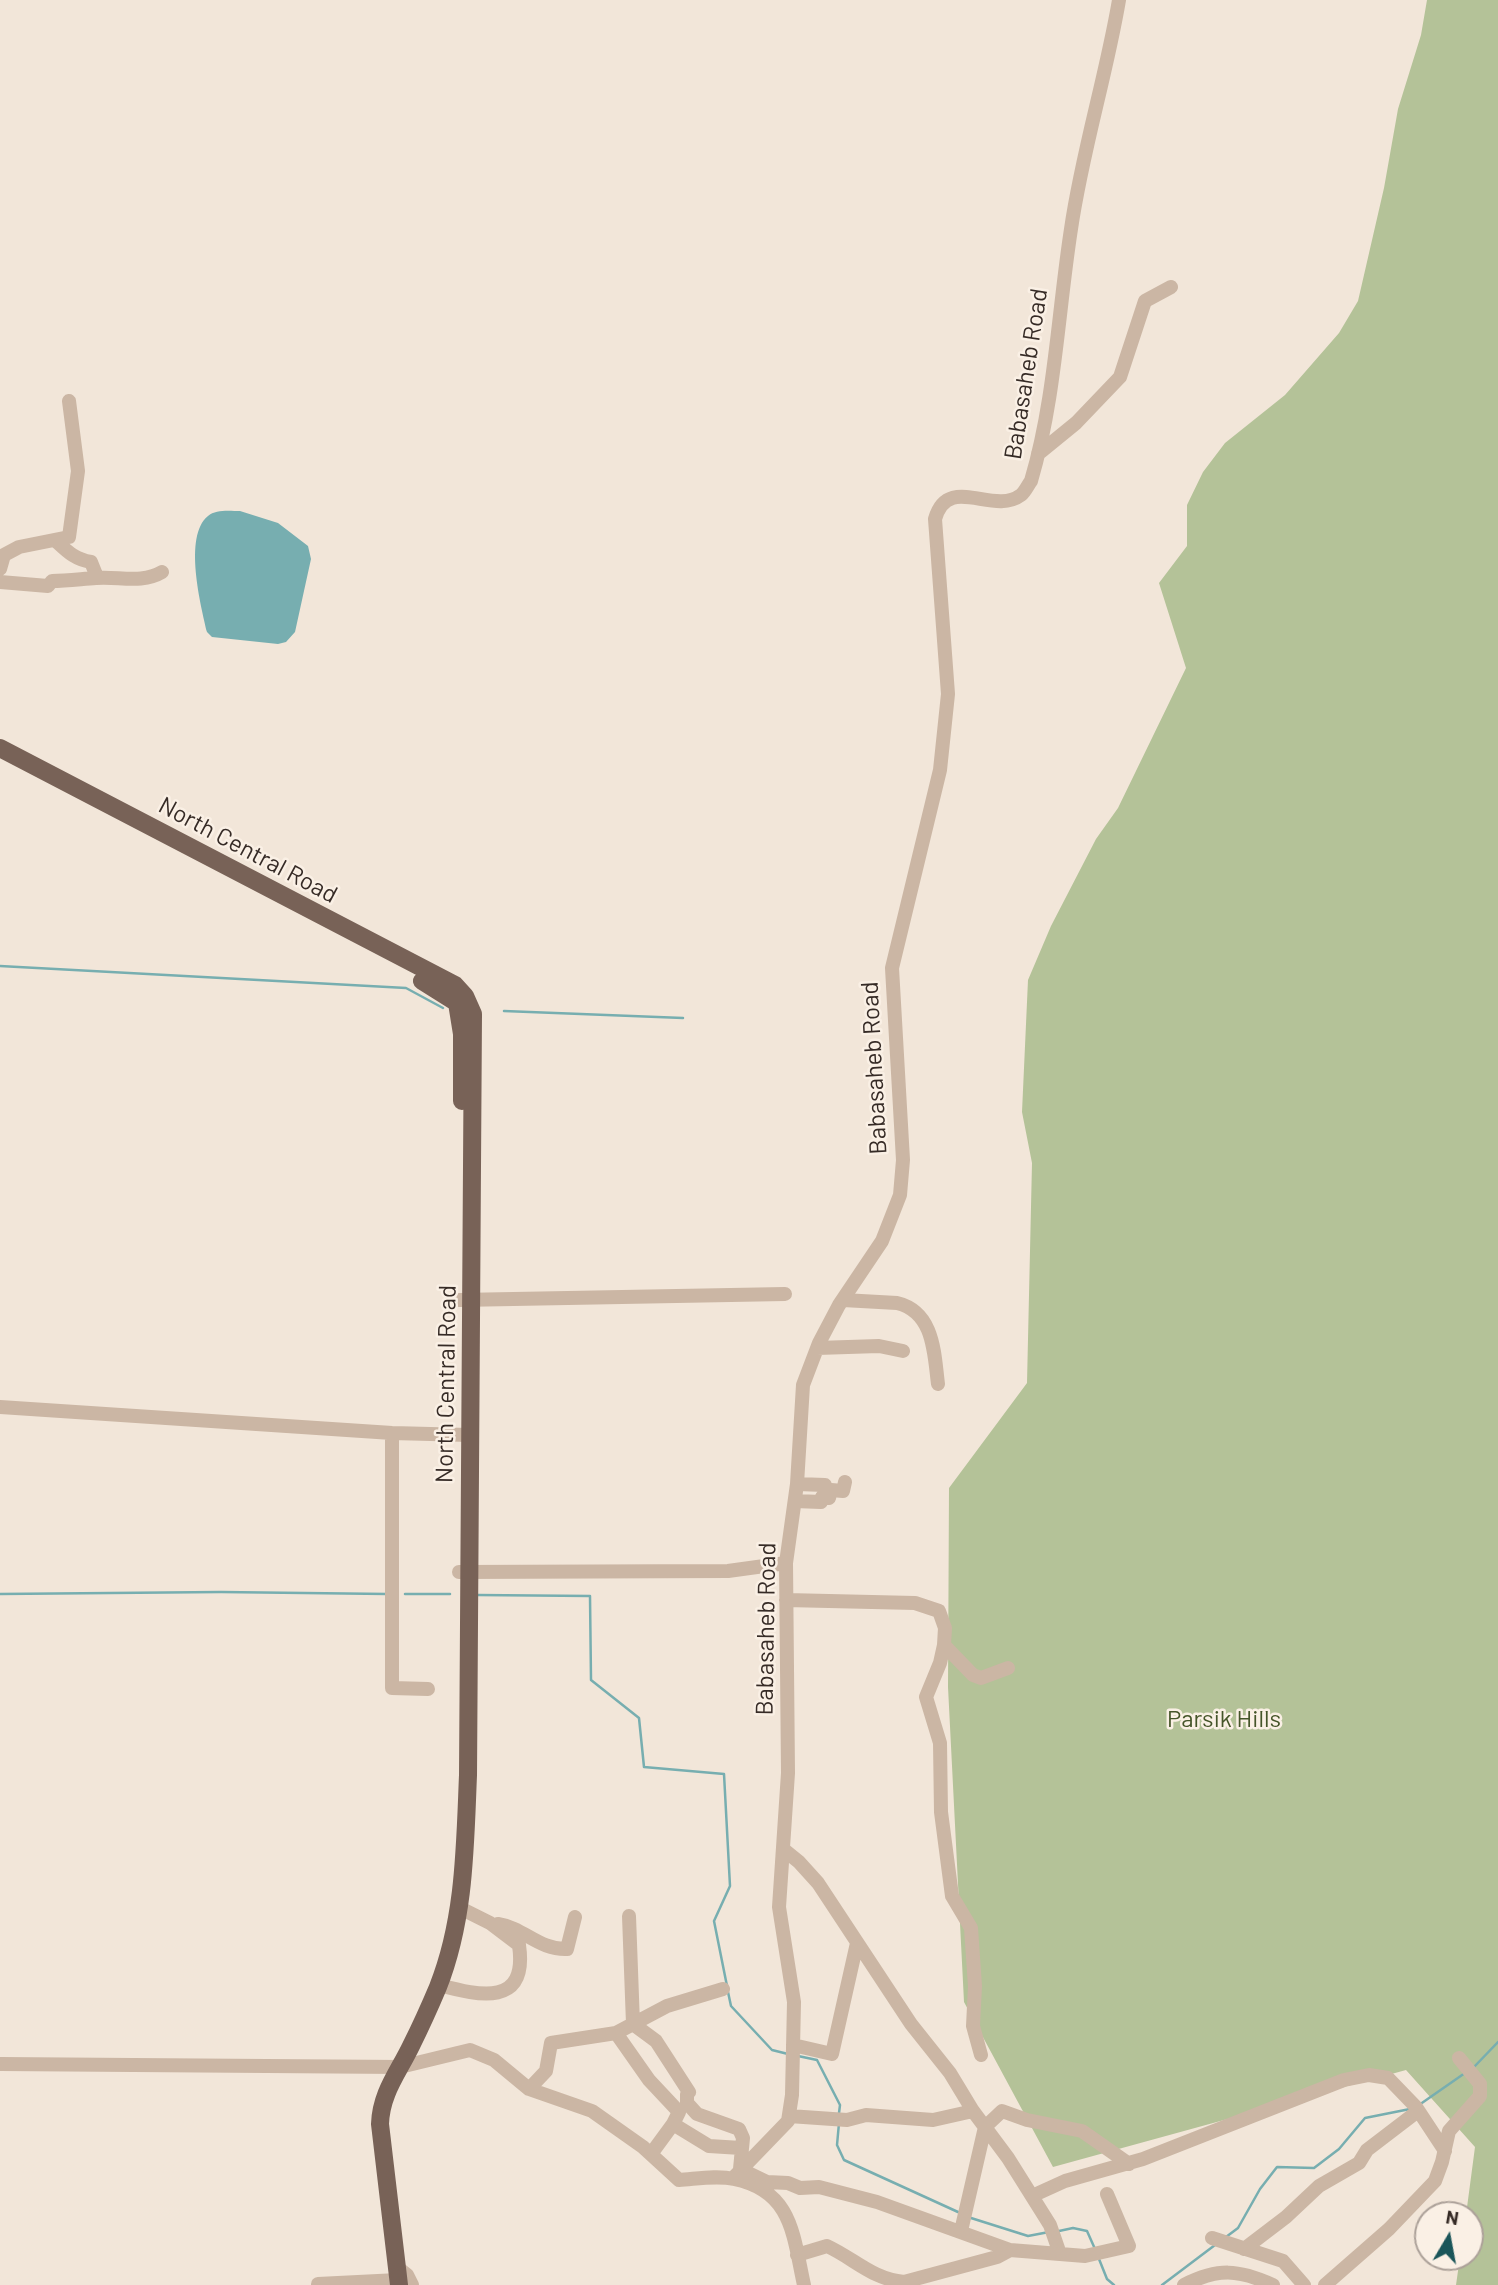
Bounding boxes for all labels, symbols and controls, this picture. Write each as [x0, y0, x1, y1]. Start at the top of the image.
street label: Babasaheb Road [998, 286, 1054, 462]
street label: North Central Road [154, 791, 342, 909]
street label: Babasaheb Road [855, 981, 893, 1155]
street label: North Central Road [430, 1285, 462, 1483]
street label: Babasaheb Road [750, 1542, 782, 1716]
park label: Parsik Hills [1167, 1705, 1281, 1733]
north arrow [1414, 2201, 1484, 2271]
text: N [1444, 2204, 1461, 2229]

